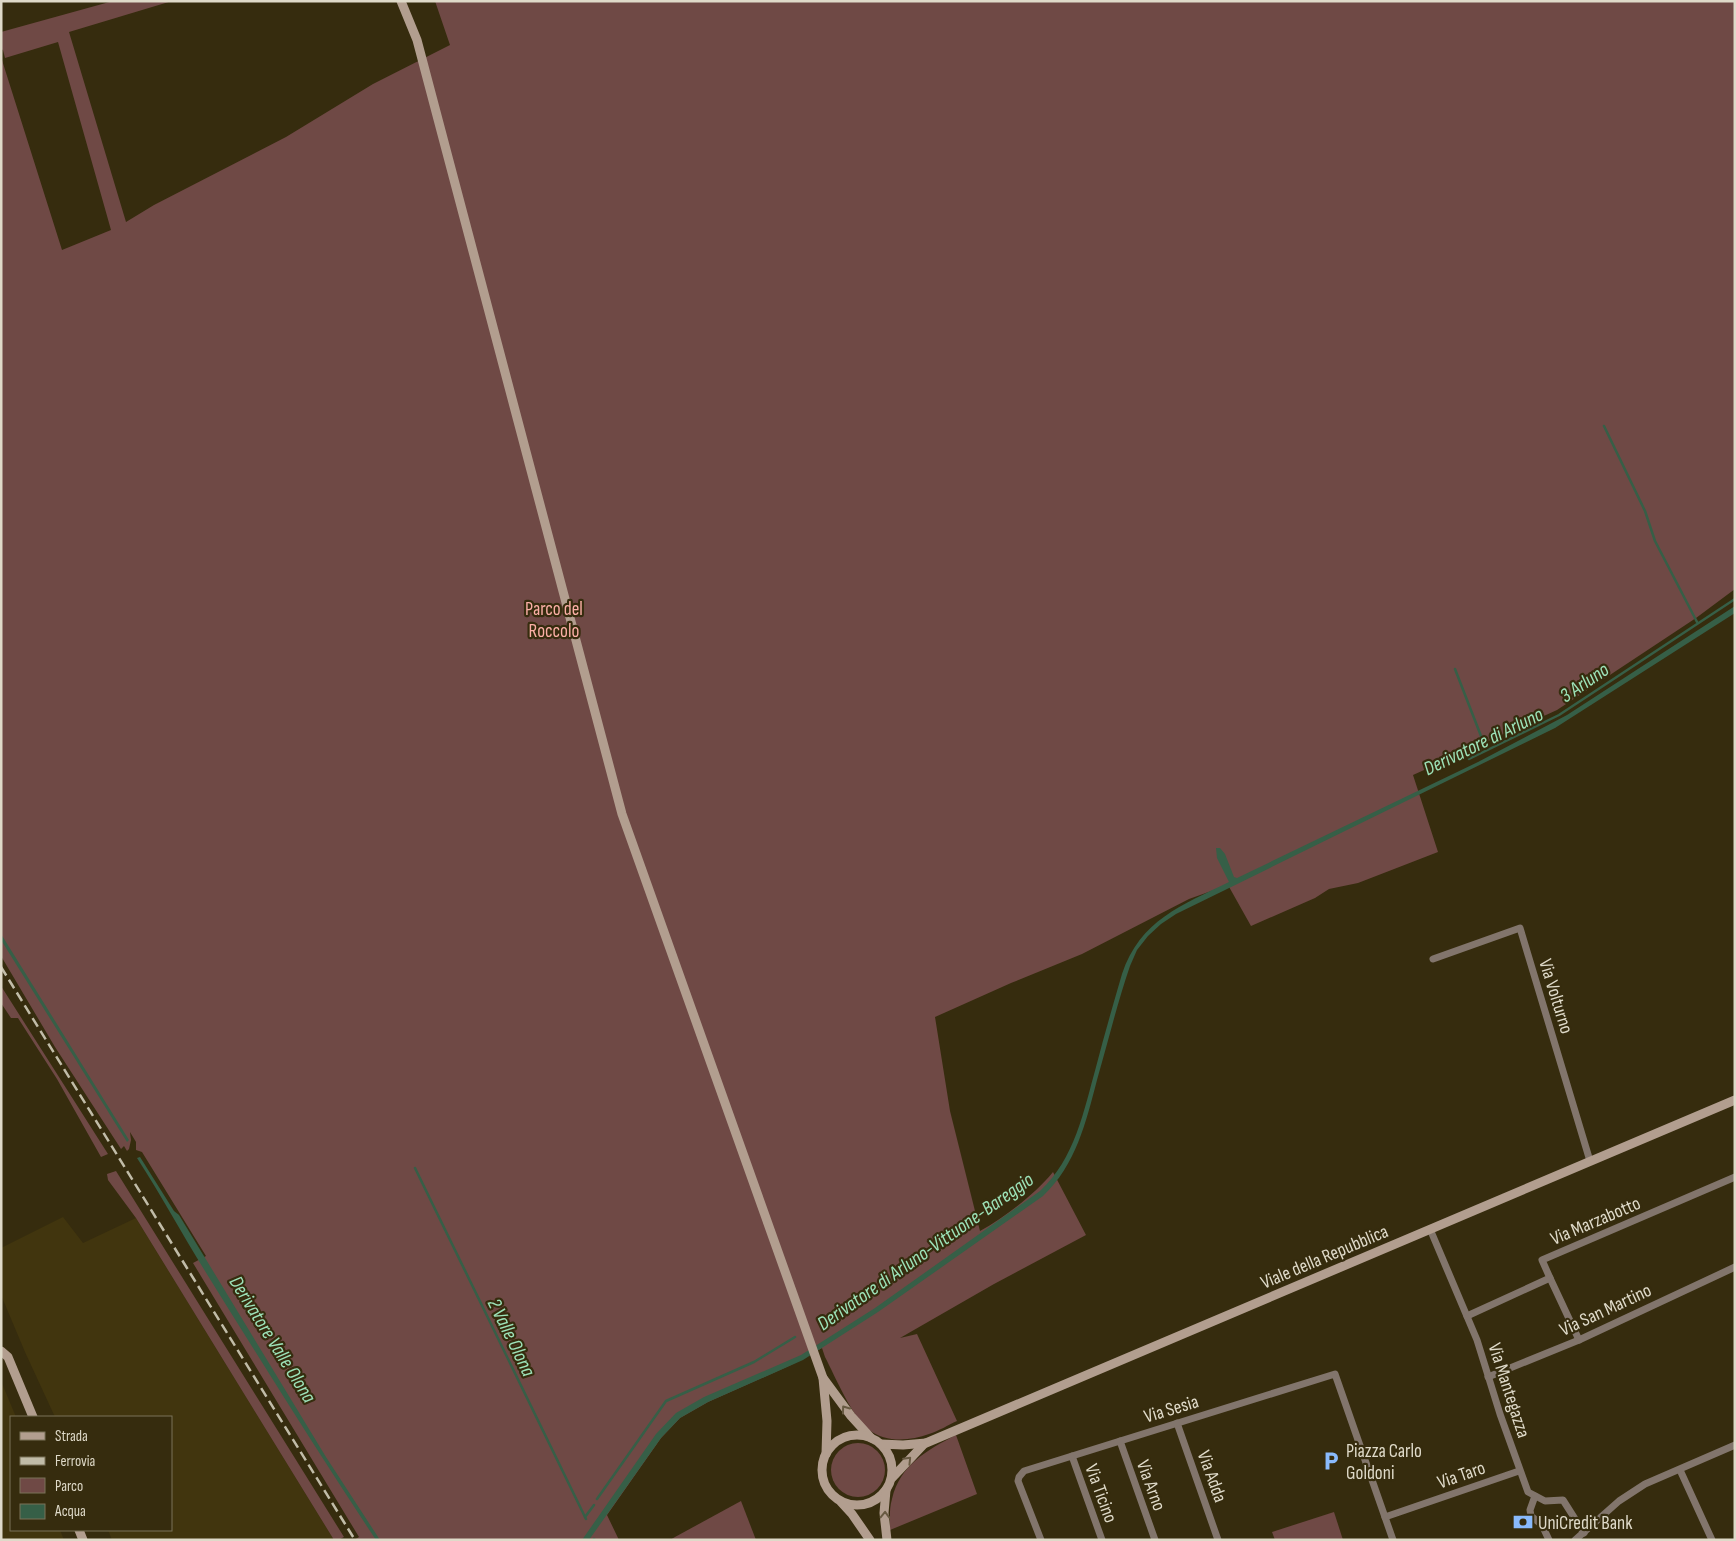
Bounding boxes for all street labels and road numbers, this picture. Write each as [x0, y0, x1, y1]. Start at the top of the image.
street label: Via Volturno [1533, 956, 1578, 1037]
street label: Via Marzabotto [1547, 1192, 1644, 1251]
street label: Viale della Repubblica [1257, 1220, 1392, 1295]
street label: Via San Martino [1556, 1279, 1655, 1342]
street label: Via Mantegazza [1482, 1340, 1535, 1441]
street label: Via Sesia [1141, 1390, 1202, 1429]
street label: Via Adda [1192, 1447, 1232, 1506]
street label: Via Arno [1131, 1457, 1170, 1514]
street label: Via Taro [1434, 1457, 1489, 1494]
street label: Via Ticino [1079, 1461, 1122, 1526]

